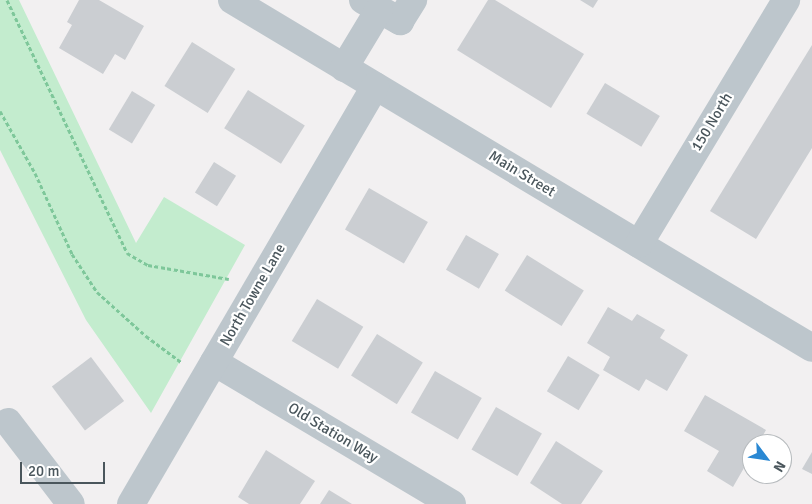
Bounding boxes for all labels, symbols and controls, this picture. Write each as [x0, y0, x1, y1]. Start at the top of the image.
street label: 150 North [688, 90, 736, 154]
street label: Main Street [485, 147, 559, 201]
street label: North Towne Lane [216, 241, 290, 349]
street label: Old Station Way [285, 399, 381, 467]
north arrow [742, 434, 792, 484]
scale bar [22, 452, 108, 484]
text: N [770, 458, 789, 475]
text: 20 m [28, 462, 59, 480]

